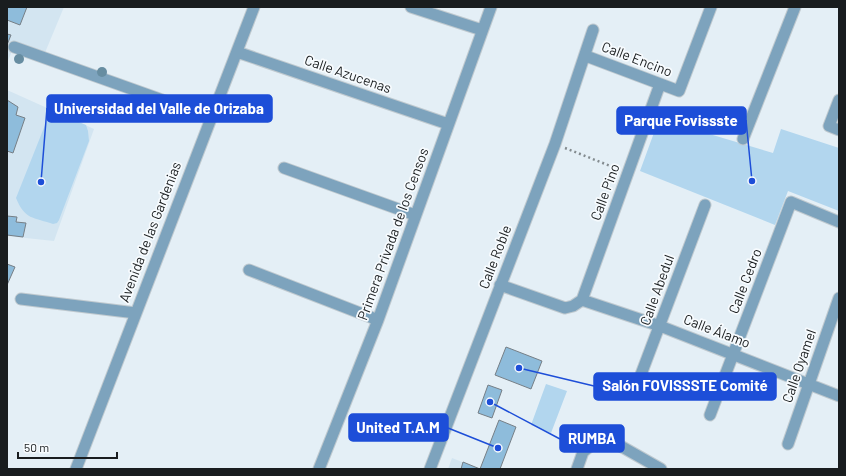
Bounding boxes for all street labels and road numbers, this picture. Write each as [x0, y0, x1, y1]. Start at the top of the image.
street label: Calle Encino [600, 37, 675, 80]
street label: Calle Azucenas [303, 51, 394, 96]
street label: Primera Privada de los Censos [353, 145, 432, 322]
street label: Avenida de las Gardenias [115, 159, 184, 305]
street label: Calle Pino [586, 161, 623, 223]
street label: Calle Roble [475, 223, 514, 291]
street label: Calle Cedro [724, 246, 765, 316]
street label: Calle Abedul [636, 252, 677, 328]
street label: Calle Álamo [681, 310, 753, 351]
street label: Calle Oyamel [778, 327, 819, 405]

